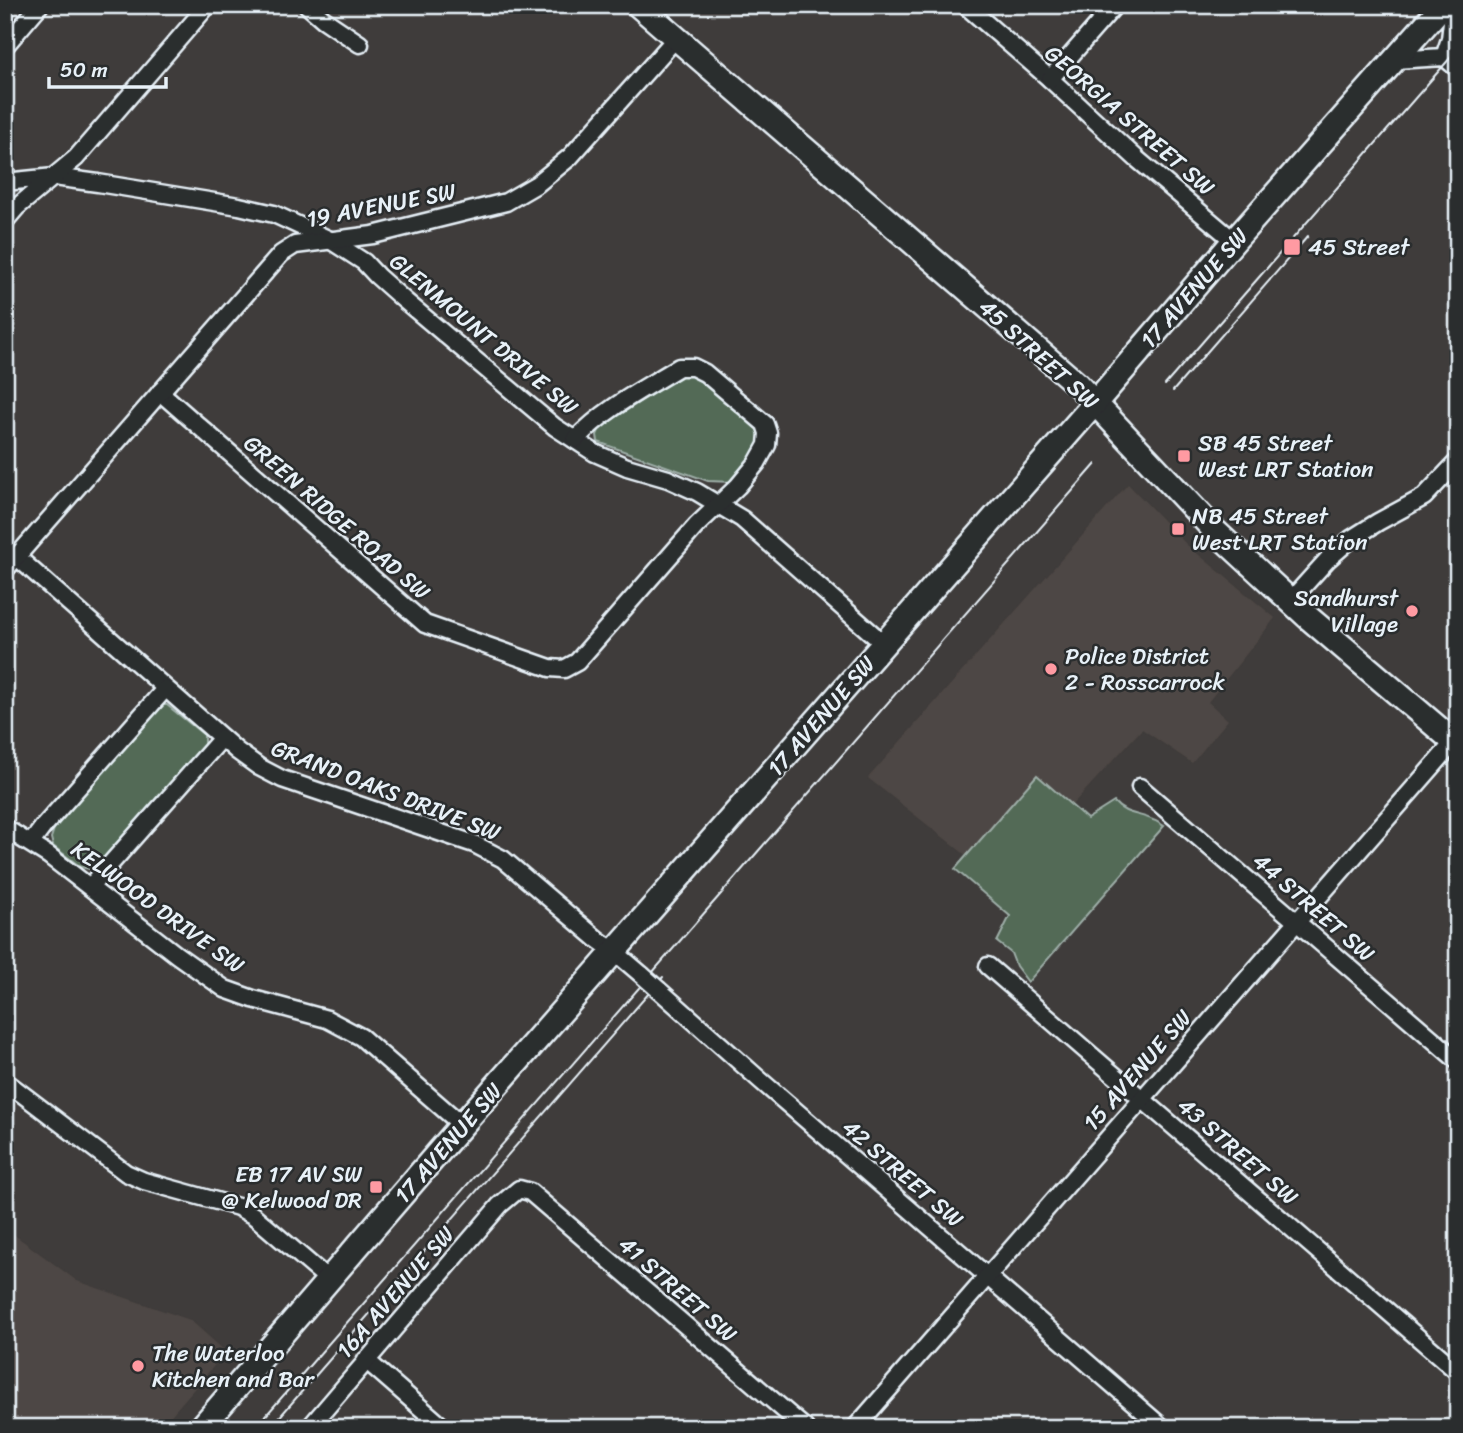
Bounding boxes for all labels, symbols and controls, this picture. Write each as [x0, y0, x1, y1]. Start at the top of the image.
street label: GEORGIA STREET SW [1035, 34, 1225, 207]
scale bar [49, 46, 166, 90]
text: 50 m [60, 51, 108, 89]
street label: 19 AVENUE SW [303, 171, 460, 240]
street label: 17 AVENUE SW [1130, 217, 1260, 358]
place label: 45 Street [1308, 227, 1411, 268]
marker: 45 Street [1282, 237, 1302, 257]
street label: GLENMOUNT DRIVE SW [380, 242, 589, 427]
street label: 45 STREET SW [969, 288, 1109, 421]
place label: SB 45 Street West LRT Station [1198, 423, 1374, 490]
street label: GREEN RIDGE ROAD SW [234, 424, 441, 612]
marker: SB 45 Street West LRT Station [1176, 448, 1192, 464]
place label: NB 45 Street West LRT Station [1192, 496, 1368, 563]
marker: NB 45 Street West LRT Station [1170, 521, 1186, 537]
place label: Sandhurst Village [1294, 578, 1400, 645]
marker: Sandhurst Village [1404, 603, 1420, 619]
place label: Police District 2 - Rosscarrock [1065, 636, 1225, 703]
street label: 17 AVENUE SW [757, 645, 887, 786]
marker: Police District 2 - Rosscarrock [1043, 661, 1059, 677]
street label: GRAND OAKS DRIVE SW [265, 728, 508, 854]
street label: KELWOOD DRIVE SW [62, 830, 254, 985]
street label: 44 STREET SW [1243, 842, 1385, 973]
street label: 15 AVENUE SW [1072, 999, 1203, 1141]
street label: 17 AVENUE SW [384, 1072, 514, 1213]
street label: 43 STREET SW [1167, 1087, 1308, 1217]
street label: 42 STREET SW [832, 1108, 974, 1239]
place label: EB 17 AV SW @ Kelwood DR [221, 1154, 363, 1221]
marker: EB 17 AV SW @ Kelwood DR [368, 1179, 384, 1195]
street label: 16A AVENUE SW [326, 1215, 466, 1368]
street label: 41 STREET SW [608, 1225, 747, 1354]
place label: The Waterloo Kitchen and Bar [152, 1333, 315, 1400]
marker: The Waterloo Kitchen and Bar [130, 1358, 146, 1374]

